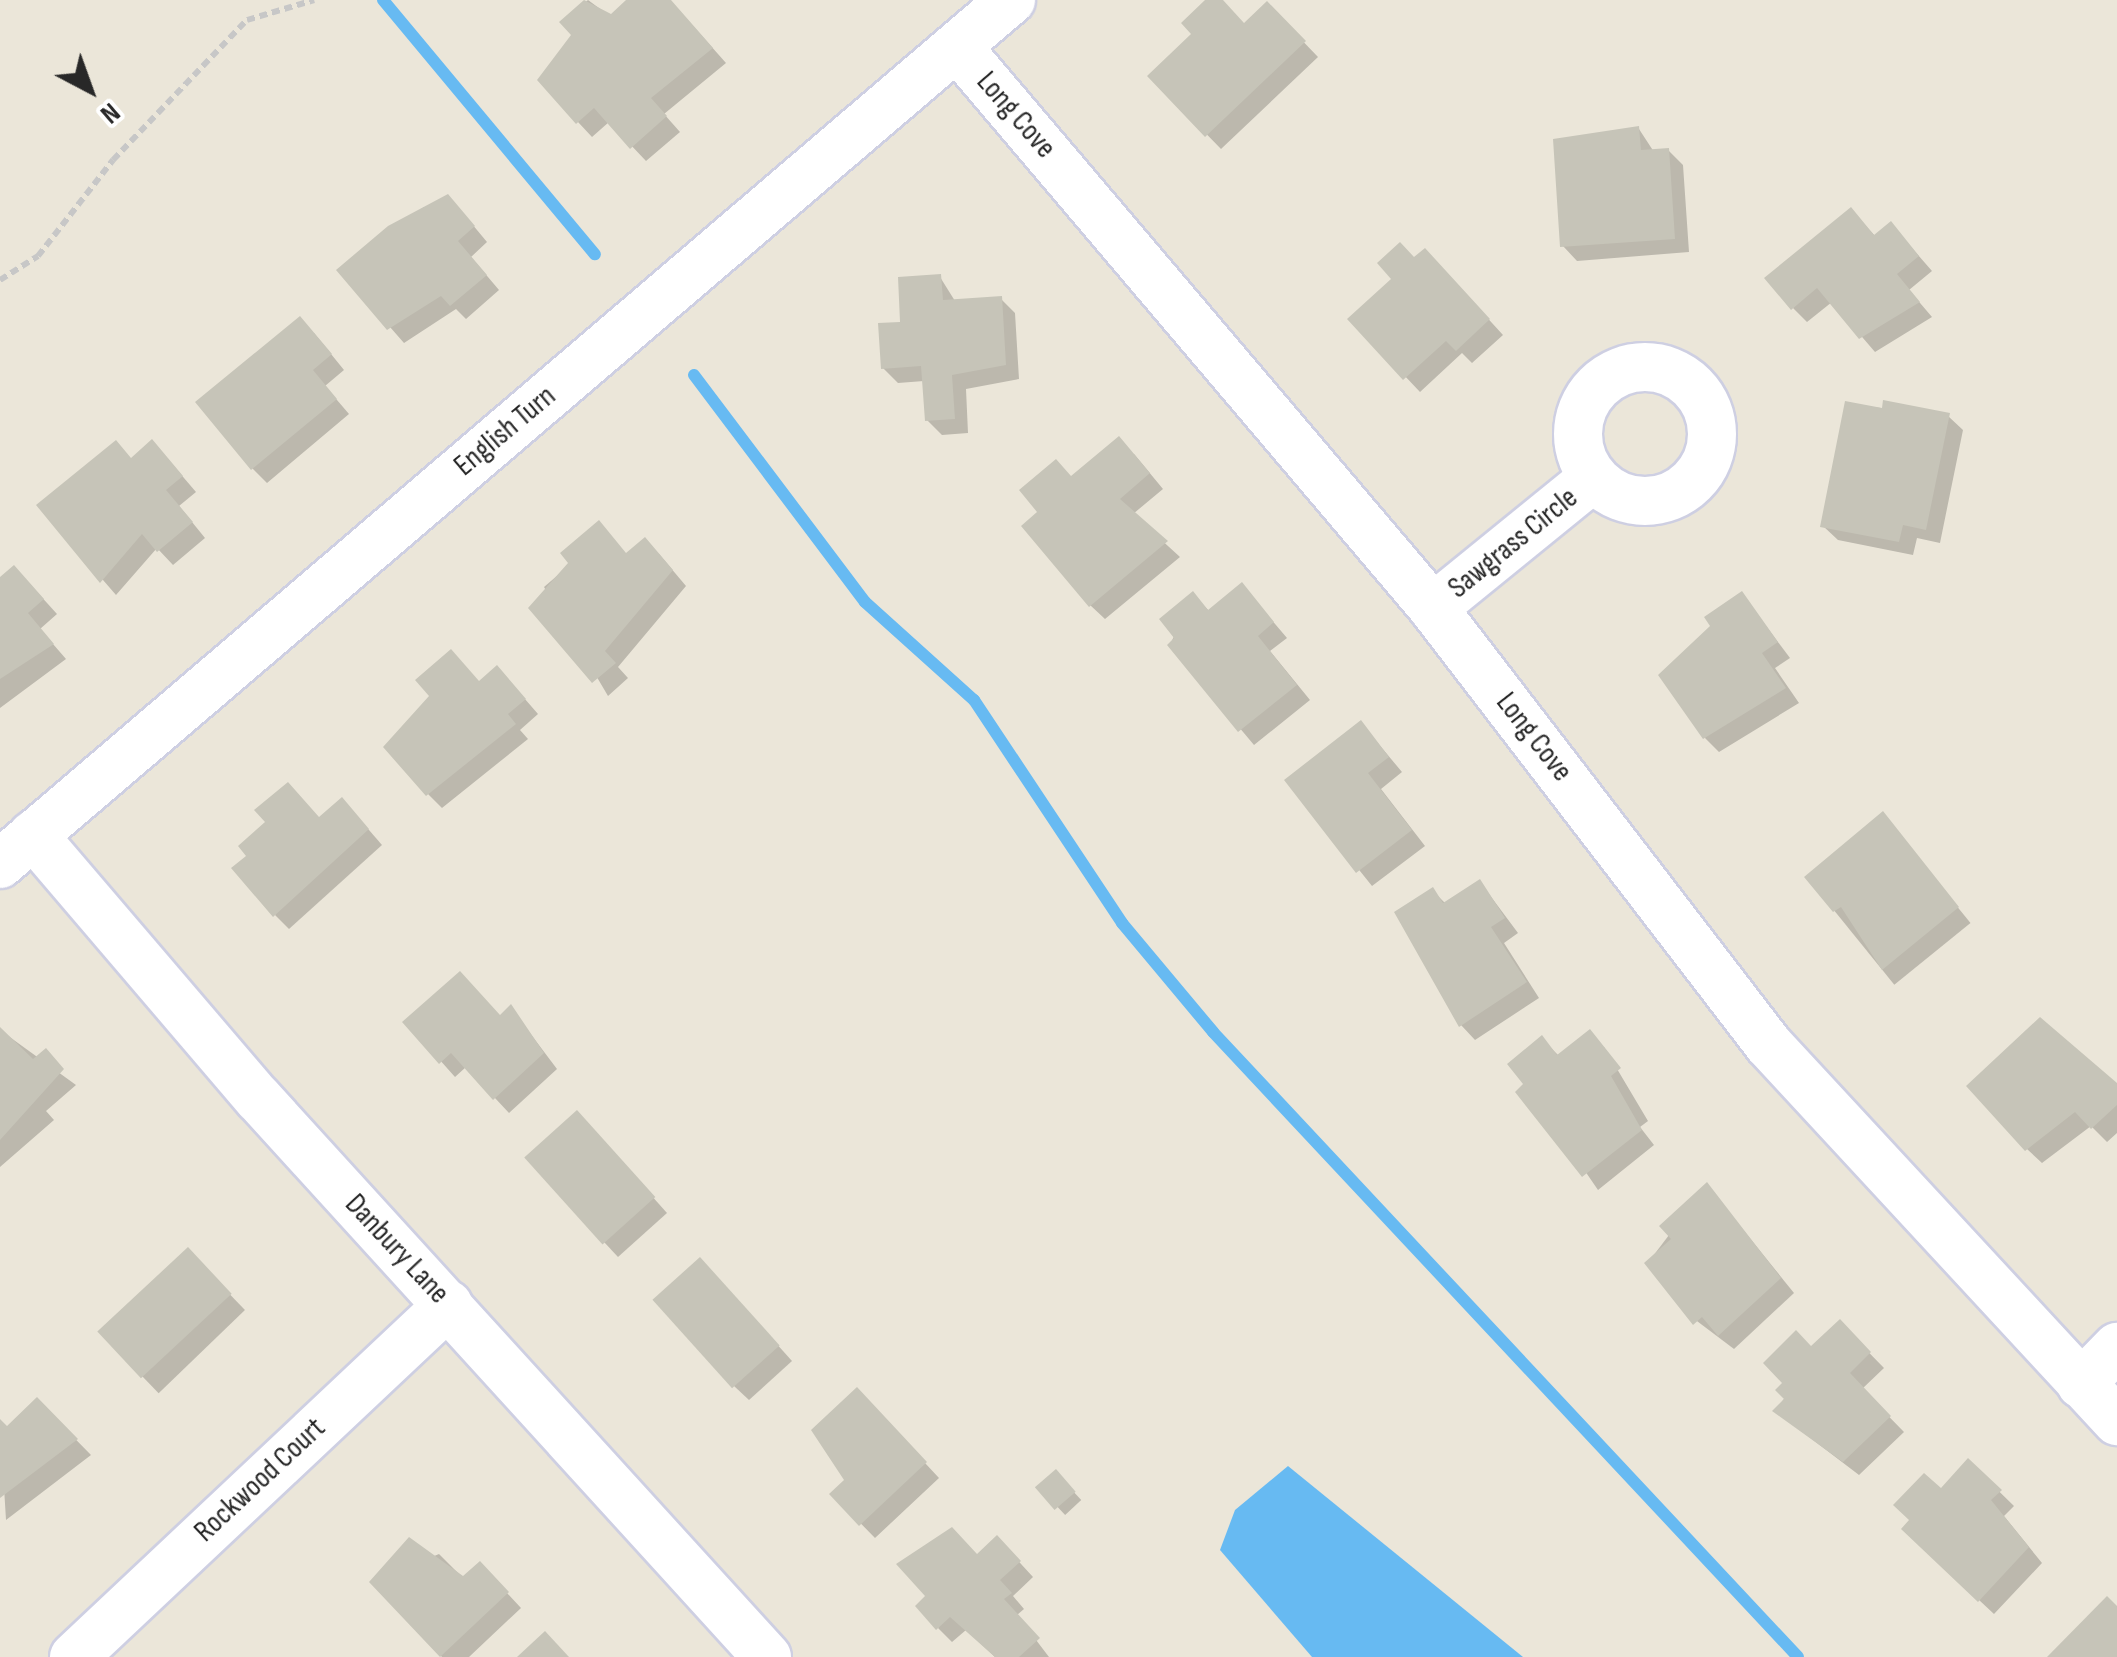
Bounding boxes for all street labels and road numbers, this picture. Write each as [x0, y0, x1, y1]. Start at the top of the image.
street label: Long Cove [969, 64, 1063, 166]
street label: English Turn [447, 378, 563, 484]
street label: Sawgrass Circle [1441, 480, 1585, 606]
street label: Long Cove [1488, 685, 1580, 789]
street label: Danbury Lane [337, 1187, 457, 1311]
street label: Rockwood Court [187, 1410, 333, 1550]

